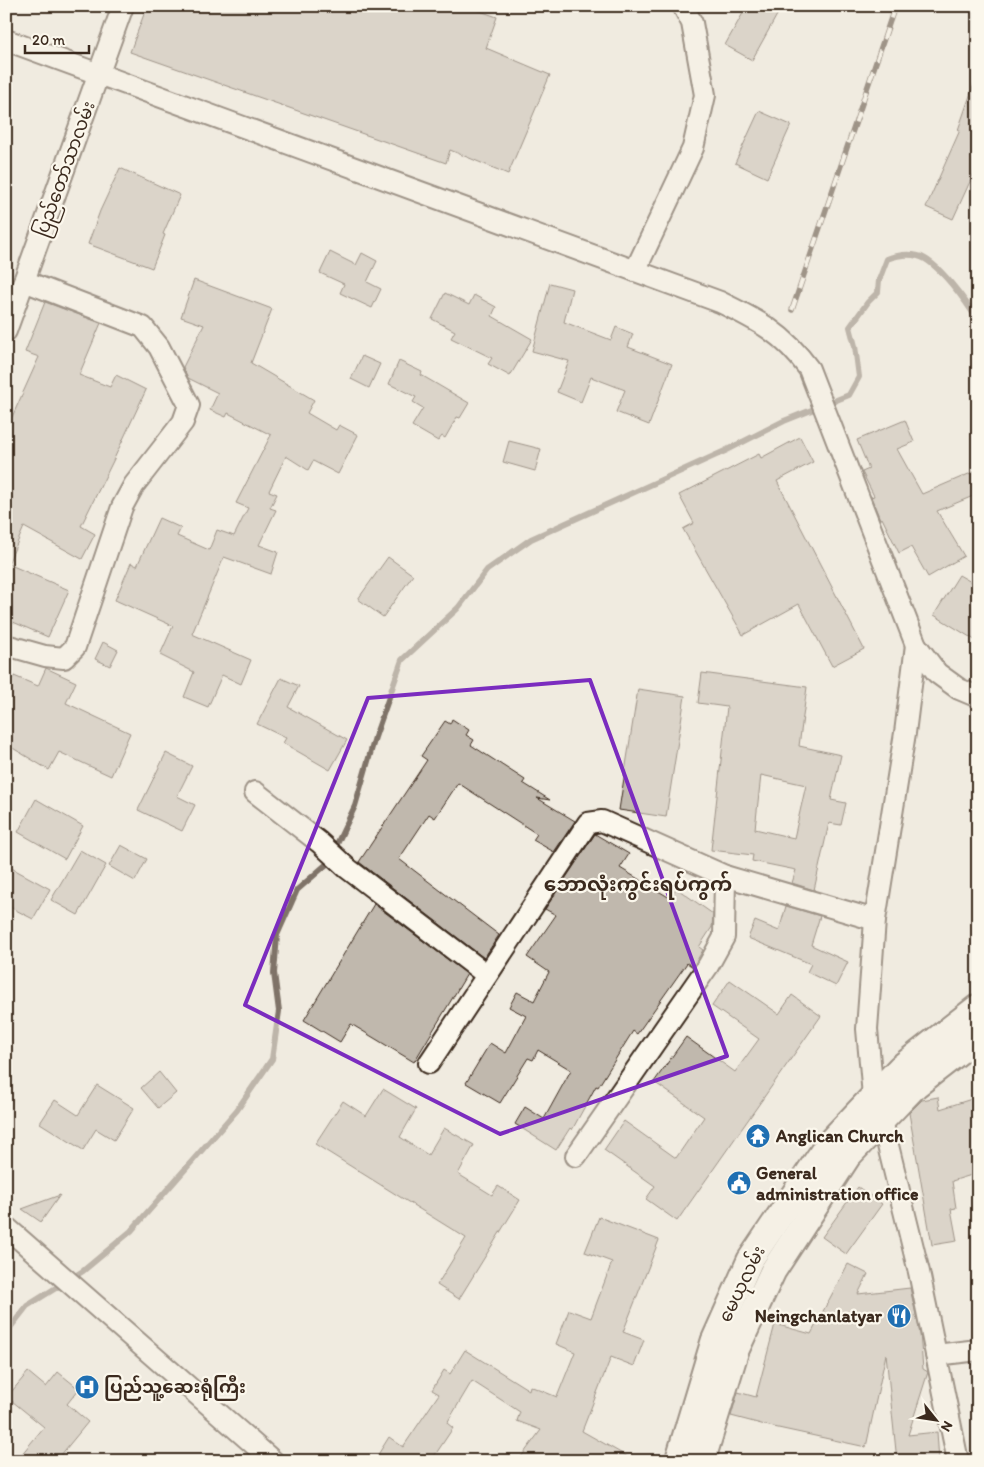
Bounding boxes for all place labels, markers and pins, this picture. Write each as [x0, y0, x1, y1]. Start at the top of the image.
temple icon: Anglican Church [745, 1123, 771, 1149]
place label: Anglican Church [775, 1125, 904, 1147]
place label: General administration office [756, 1162, 919, 1205]
public building icon: General administration office [726, 1170, 752, 1196]
restaurant icon: Neingchanlatyar [886, 1303, 912, 1329]
place label: Neingchanlatyar [755, 1305, 883, 1327]
hospital icon: ပြည်သူ့ဆေးရုံကြီး [74, 1374, 100, 1400]
place label: ပြည်သူ့ဆေးရုံကြီး [104, 1375, 246, 1401]

